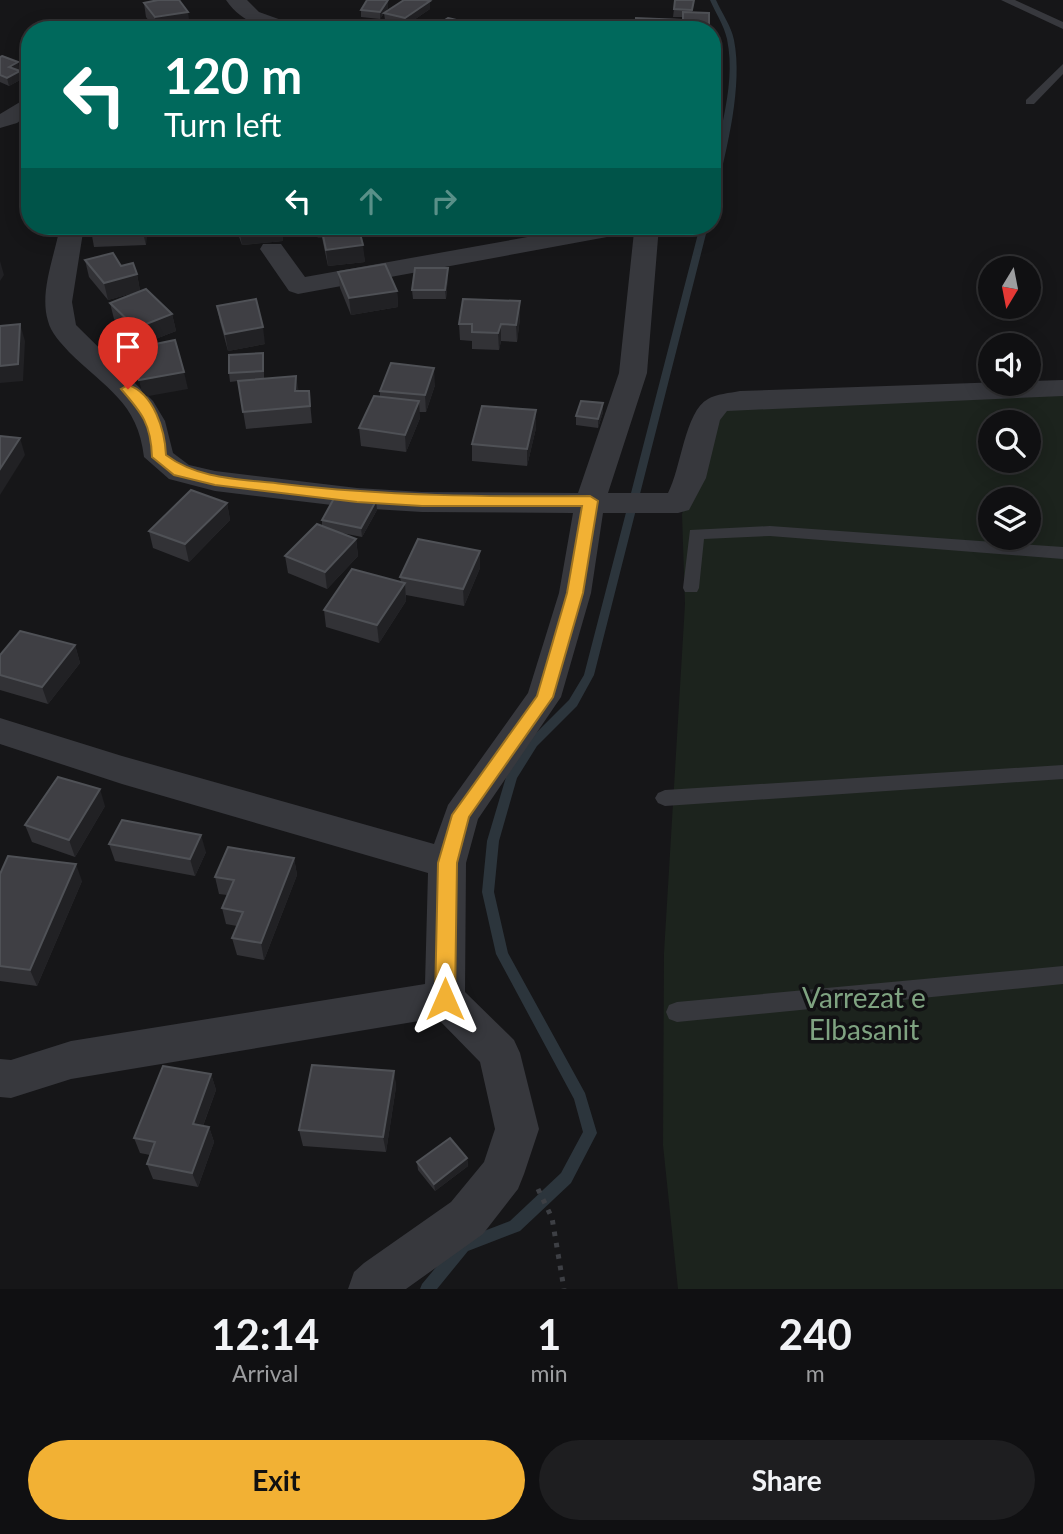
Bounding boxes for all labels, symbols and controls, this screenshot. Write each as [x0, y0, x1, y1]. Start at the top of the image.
text: 120 m [164, 46, 302, 104]
icon: left [49, 49, 140, 140]
text: Turn left [164, 105, 281, 144]
icon: left [279, 182, 317, 220]
icon: ahead [352, 182, 390, 220]
icon: right [425, 182, 463, 220]
north arrow [978, 256, 1041, 318]
map controls [978, 256, 1041, 550]
pin [98, 317, 158, 389]
icon: arrive [109, 328, 147, 366]
button: sound [978, 333, 1041, 396]
button: search [978, 410, 1041, 473]
button: layers [978, 487, 1041, 550]
position arrow [408, 962, 482, 1036]
park label: Varrezat e Elbasanit [802, 980, 926, 1046]
text: 12:14 [211, 1309, 319, 1359]
text: 1 [537, 1309, 561, 1359]
text: 240 [779, 1309, 852, 1359]
text: Arrival [232, 1359, 298, 1387]
text: min [530, 1359, 568, 1387]
text: m [806, 1359, 825, 1387]
button: Exit [28, 1440, 525, 1520]
button: Share [539, 1440, 1035, 1520]

